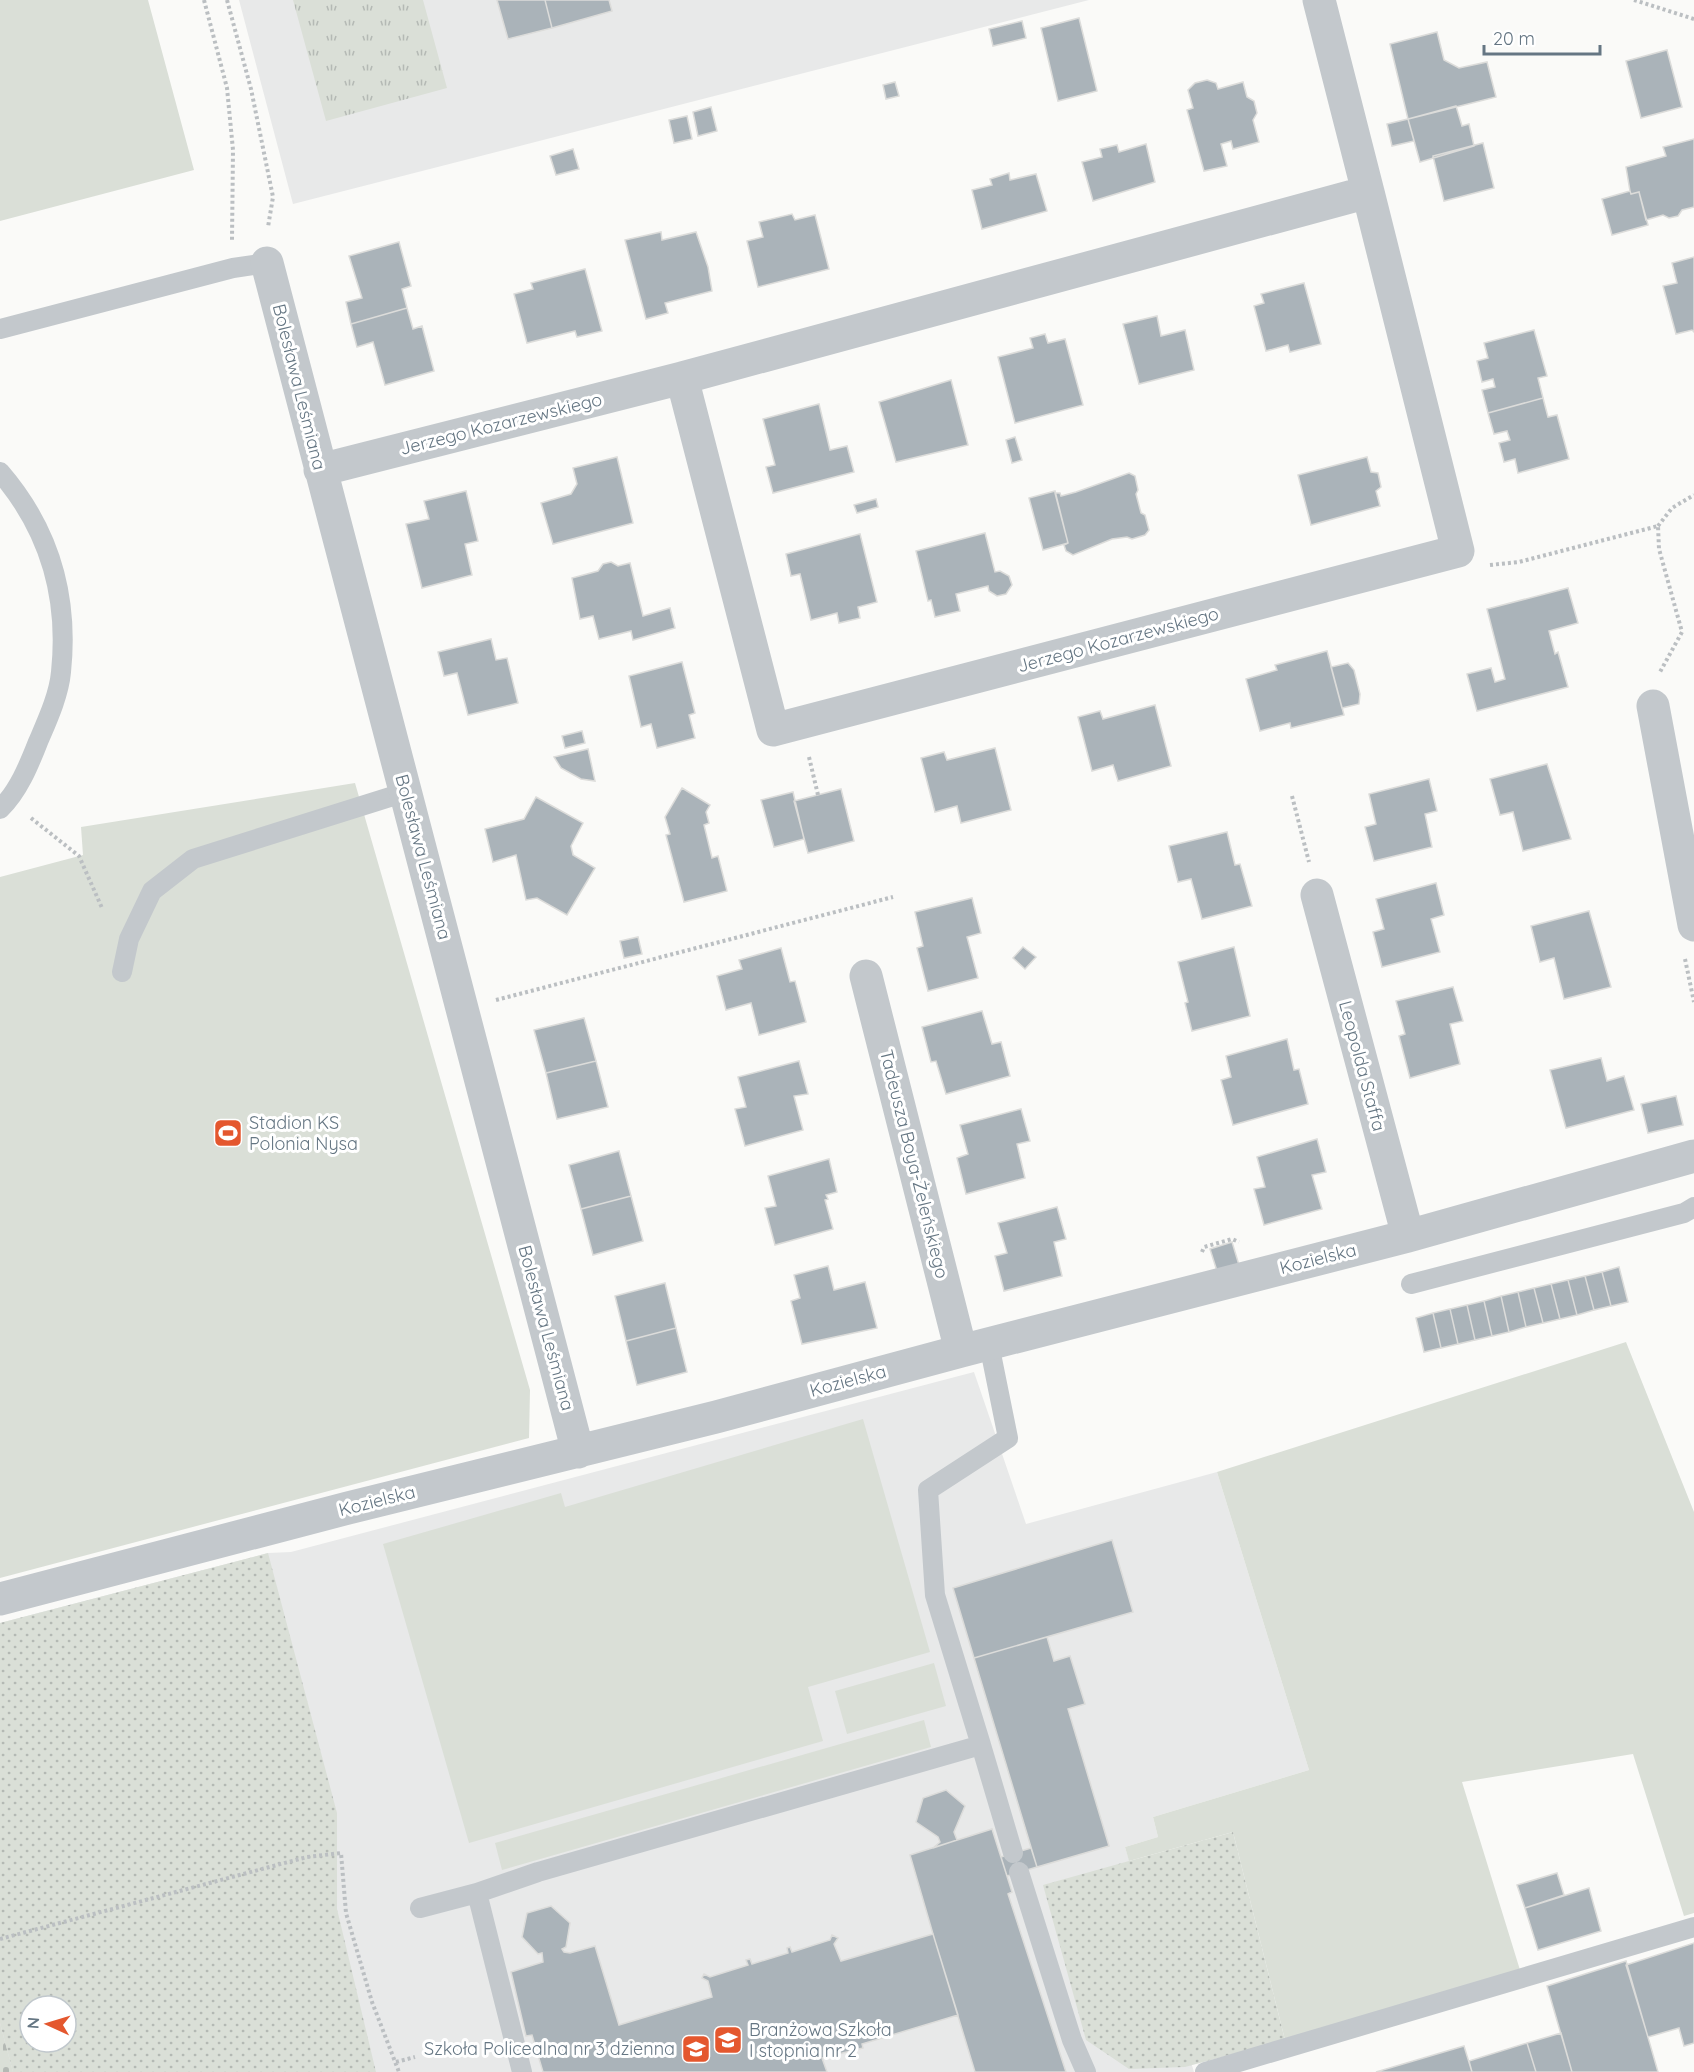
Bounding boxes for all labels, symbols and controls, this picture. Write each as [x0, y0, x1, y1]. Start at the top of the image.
scale bar [1484, 18, 1600, 56]
text: 20 m [1493, 27, 1535, 50]
street label: Bolesława Leśmiana [268, 302, 331, 472]
street label: Jerzego Kozarzewskiego [398, 387, 604, 460]
street label: Jerzego Kozarzewskiego [1015, 602, 1221, 677]
street label: Bolesława Leśmiana [390, 772, 457, 942]
street label: Leopolda Staffa [1334, 998, 1391, 1134]
street label: Tadeusza Boya-Żeleńskiego [875, 1047, 954, 1281]
place label: Stadion KS Polonia Nysa [249, 1111, 358, 1155]
sports icon: Stadion KS Polonia Nysa [212, 1117, 244, 1149]
street label: Kozielska [1277, 1238, 1359, 1279]
street label: Bolesława Leśmiana [513, 1243, 580, 1413]
street label: Kozielska [807, 1359, 889, 1402]
street label: Kozielska [336, 1480, 418, 1521]
north arrow [18, 1994, 78, 2054]
text: N [23, 2016, 43, 2030]
place label: Branżowa Szkoła I stopnia nr 2 [749, 2018, 892, 2062]
school or university icon: Branżowa Szkoła I stopnia nr 2 [712, 2024, 744, 2056]
school or university icon: Szkoła Policealna nr 3 dzienna [680, 2033, 712, 2065]
place label: Szkoła Policealna nr 3 dzienna [424, 2037, 675, 2060]

